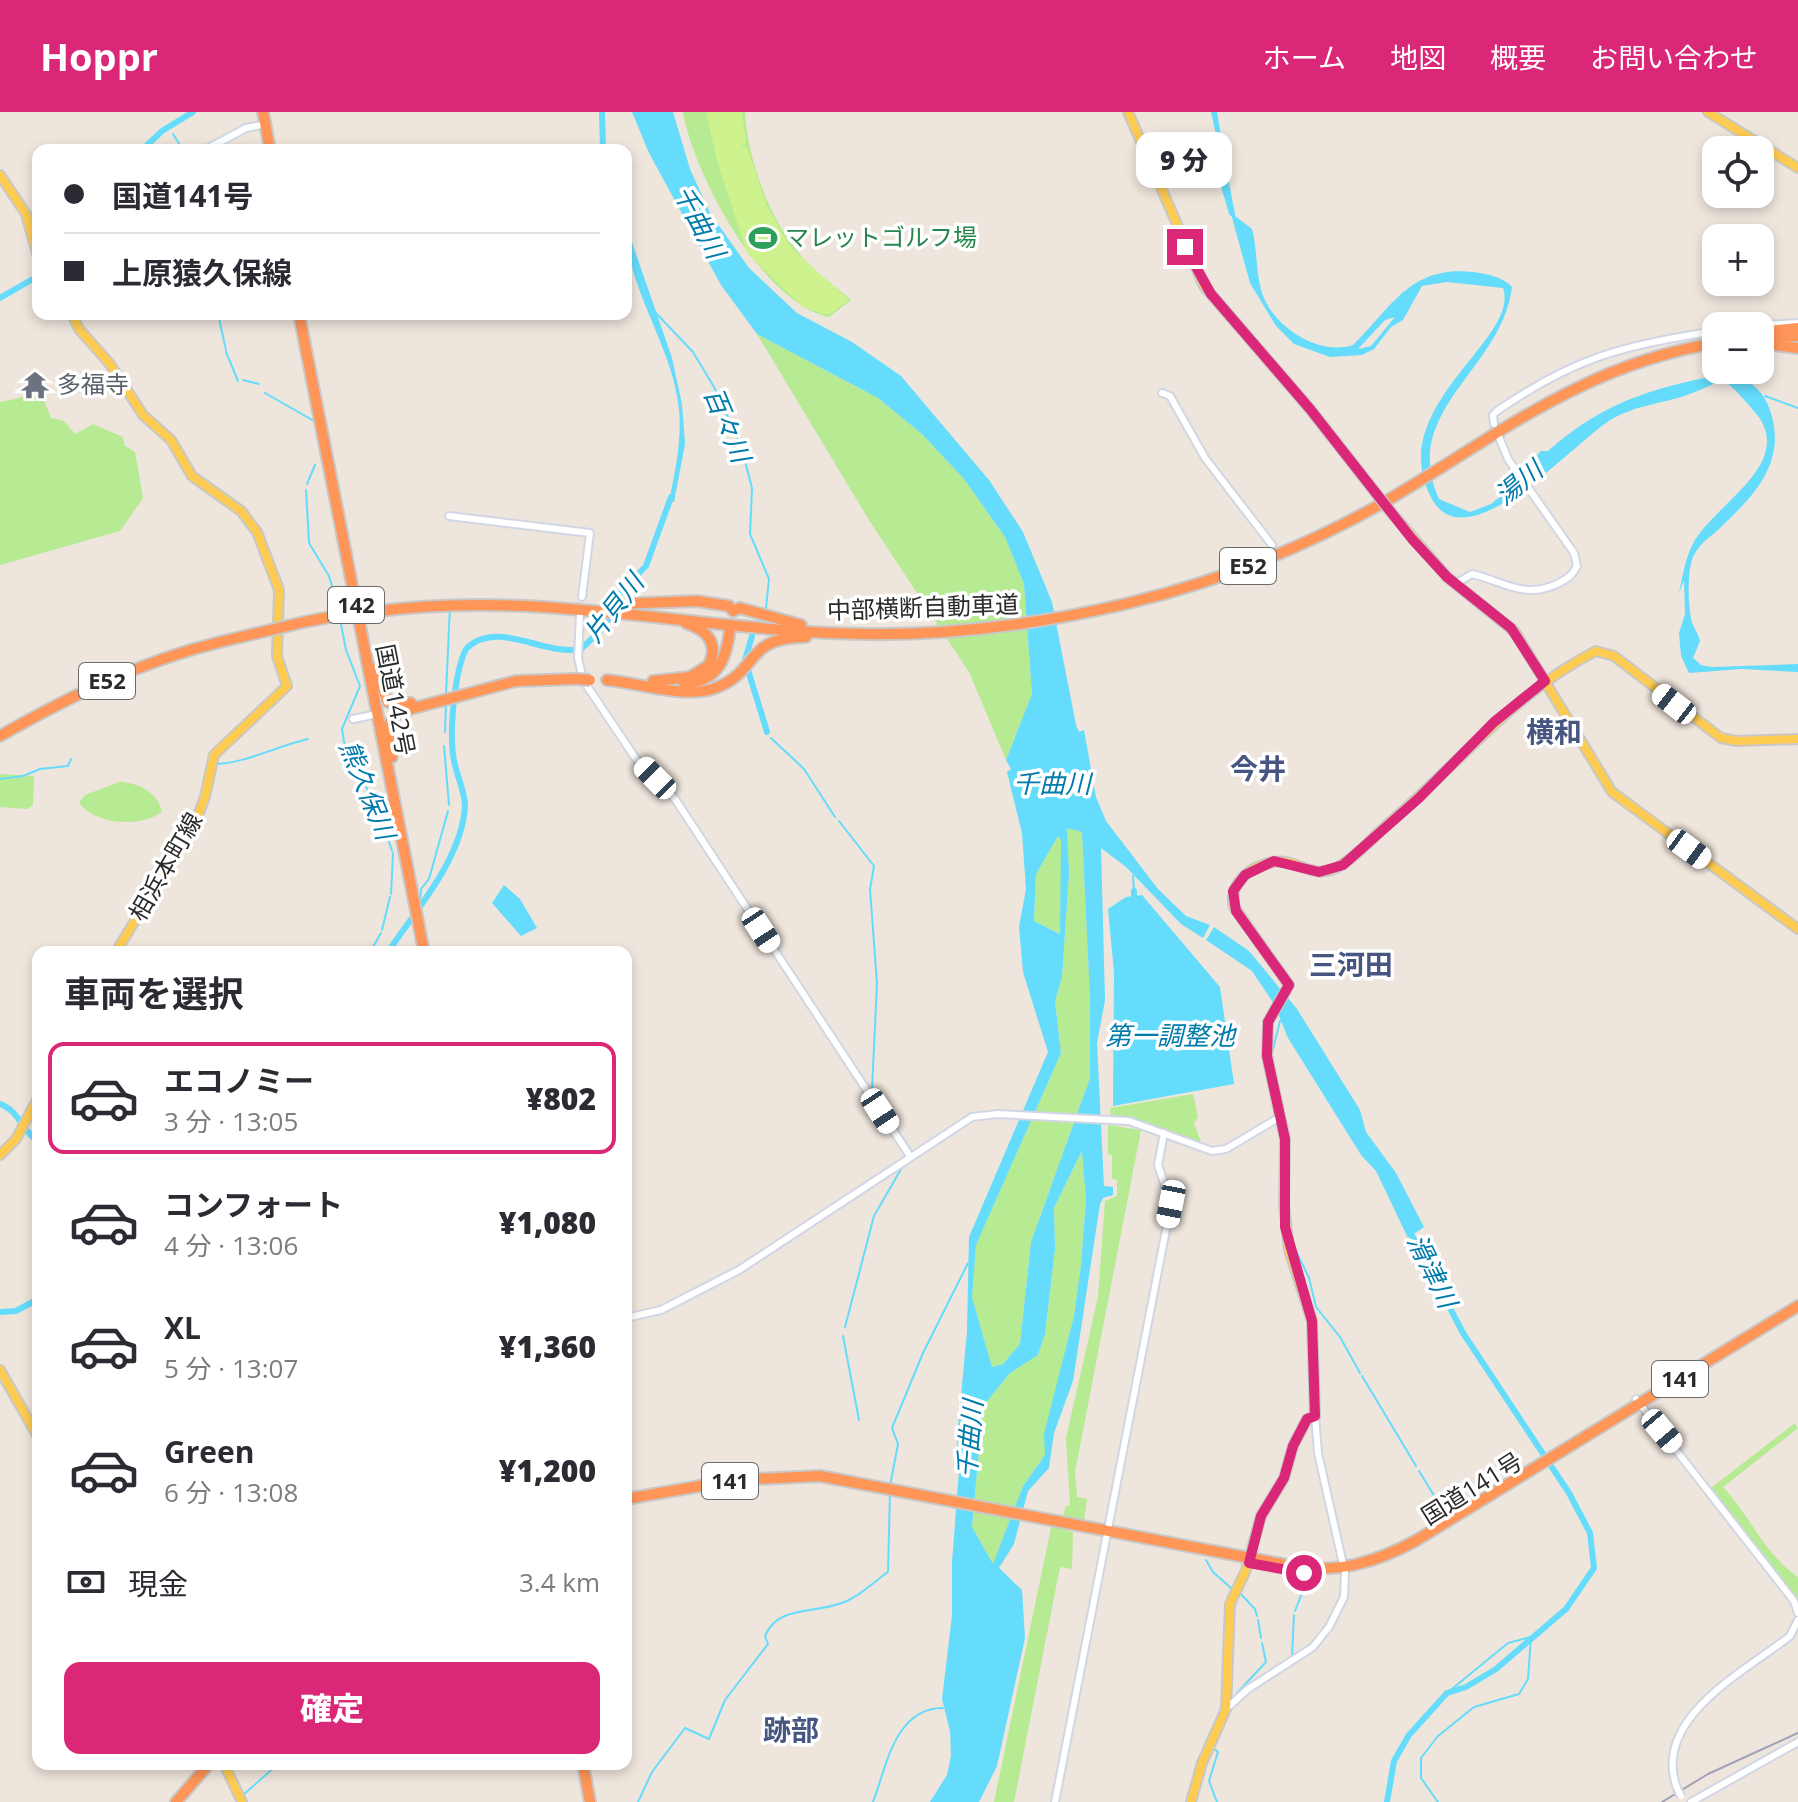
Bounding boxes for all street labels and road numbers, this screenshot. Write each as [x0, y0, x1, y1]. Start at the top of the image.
road number: E52 [1220, 548, 1276, 584]
road number: 142 [328, 587, 384, 623]
street label: 中部横断自動車道 [826, 587, 1019, 626]
street label: 国道142号 [369, 641, 423, 758]
road number: E52 [79, 663, 135, 699]
street label: 相浜本町線 [120, 806, 209, 926]
road number: 141 [1652, 1361, 1708, 1397]
street label: 国道141号 [1414, 1444, 1528, 1532]
road number: 141 [702, 1463, 758, 1499]

